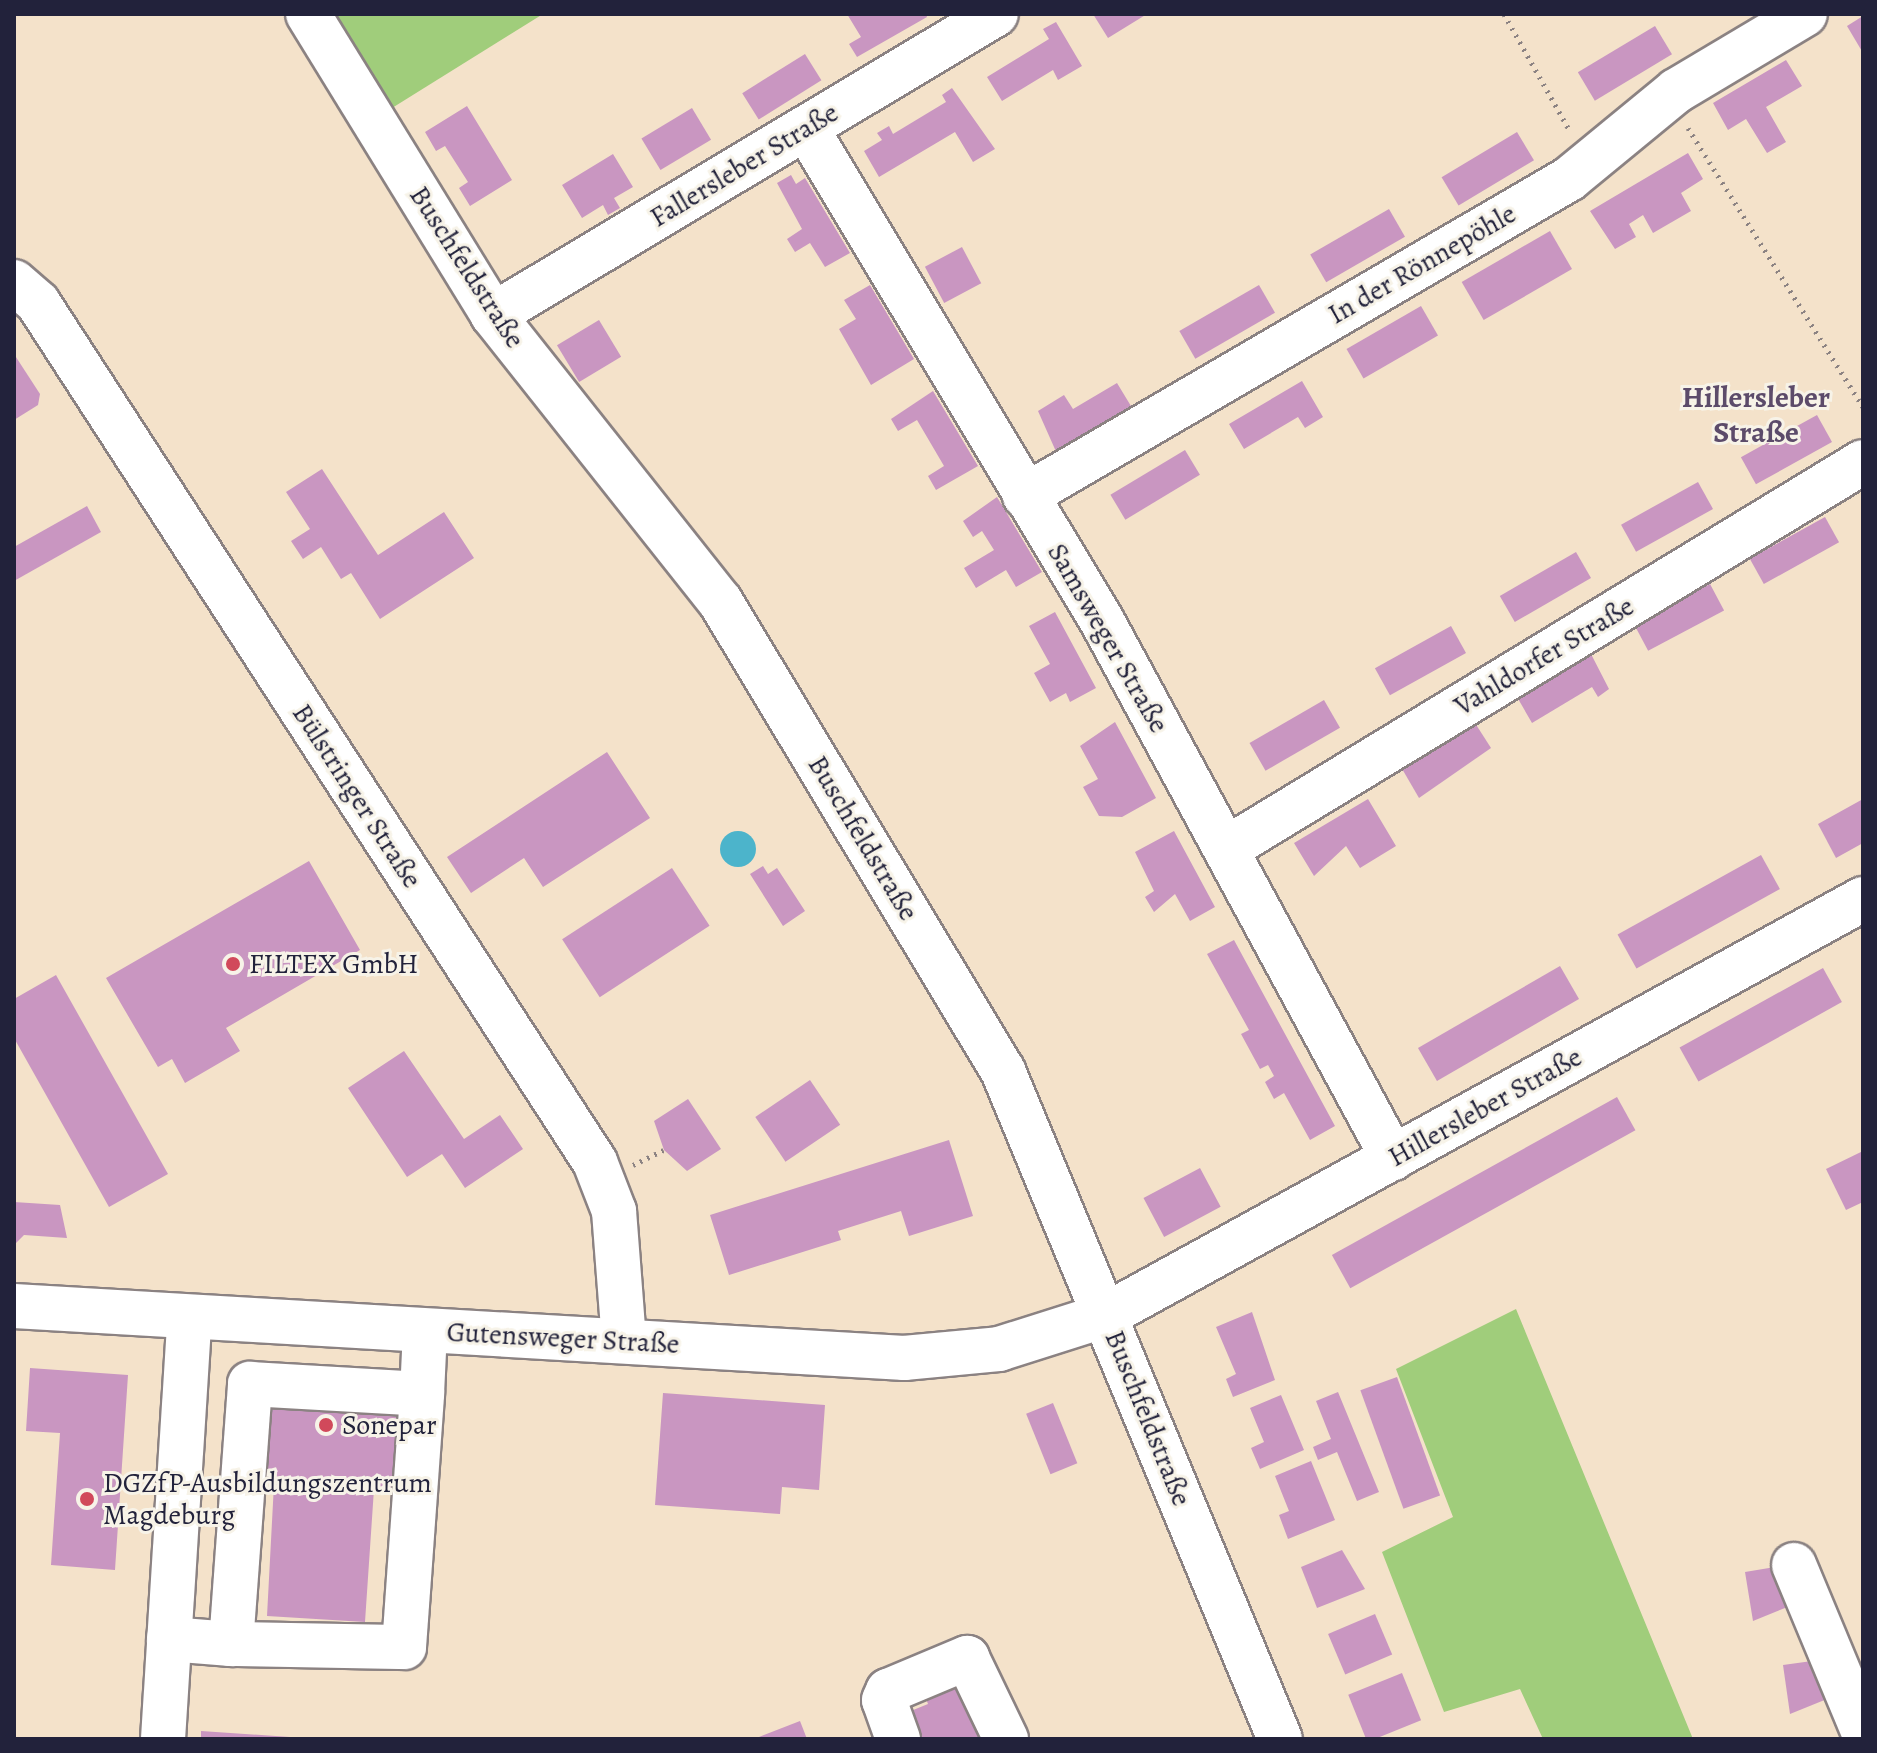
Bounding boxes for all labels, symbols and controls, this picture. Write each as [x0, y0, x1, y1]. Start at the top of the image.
street label: Fallersleber Straße [644, 96, 844, 234]
street label: Buschfeldstraße [402, 180, 532, 354]
street label: In der Rönnepöhle [1322, 197, 1522, 331]
district label: Hillersleber Straße [1682, 379, 1830, 450]
street label: Samsweger Straße [1040, 537, 1176, 739]
street label: Vahldorfer Straße [1448, 589, 1640, 723]
street label: Bülstringer Straße [285, 698, 429, 894]
street label: Buschfeldstraße [801, 750, 925, 926]
place label: FILTEX GmbH [249, 947, 418, 981]
marker: FILTEX GmbH [224, 955, 242, 973]
street label: Hillersleber Straße [1382, 1040, 1588, 1174]
street label: Gutensweger Straße [446, 1315, 680, 1361]
street label: Buschfeldstraße [1098, 1325, 1198, 1511]
place label: Sonepar [342, 1408, 437, 1442]
marker: Sonepar [317, 1416, 335, 1434]
place label: DGZfP-Ausbildungszentrum Magdeburg [103, 1466, 432, 1532]
marker: DGZfP-Ausbildungszentrum Magdeburg [78, 1490, 96, 1508]

